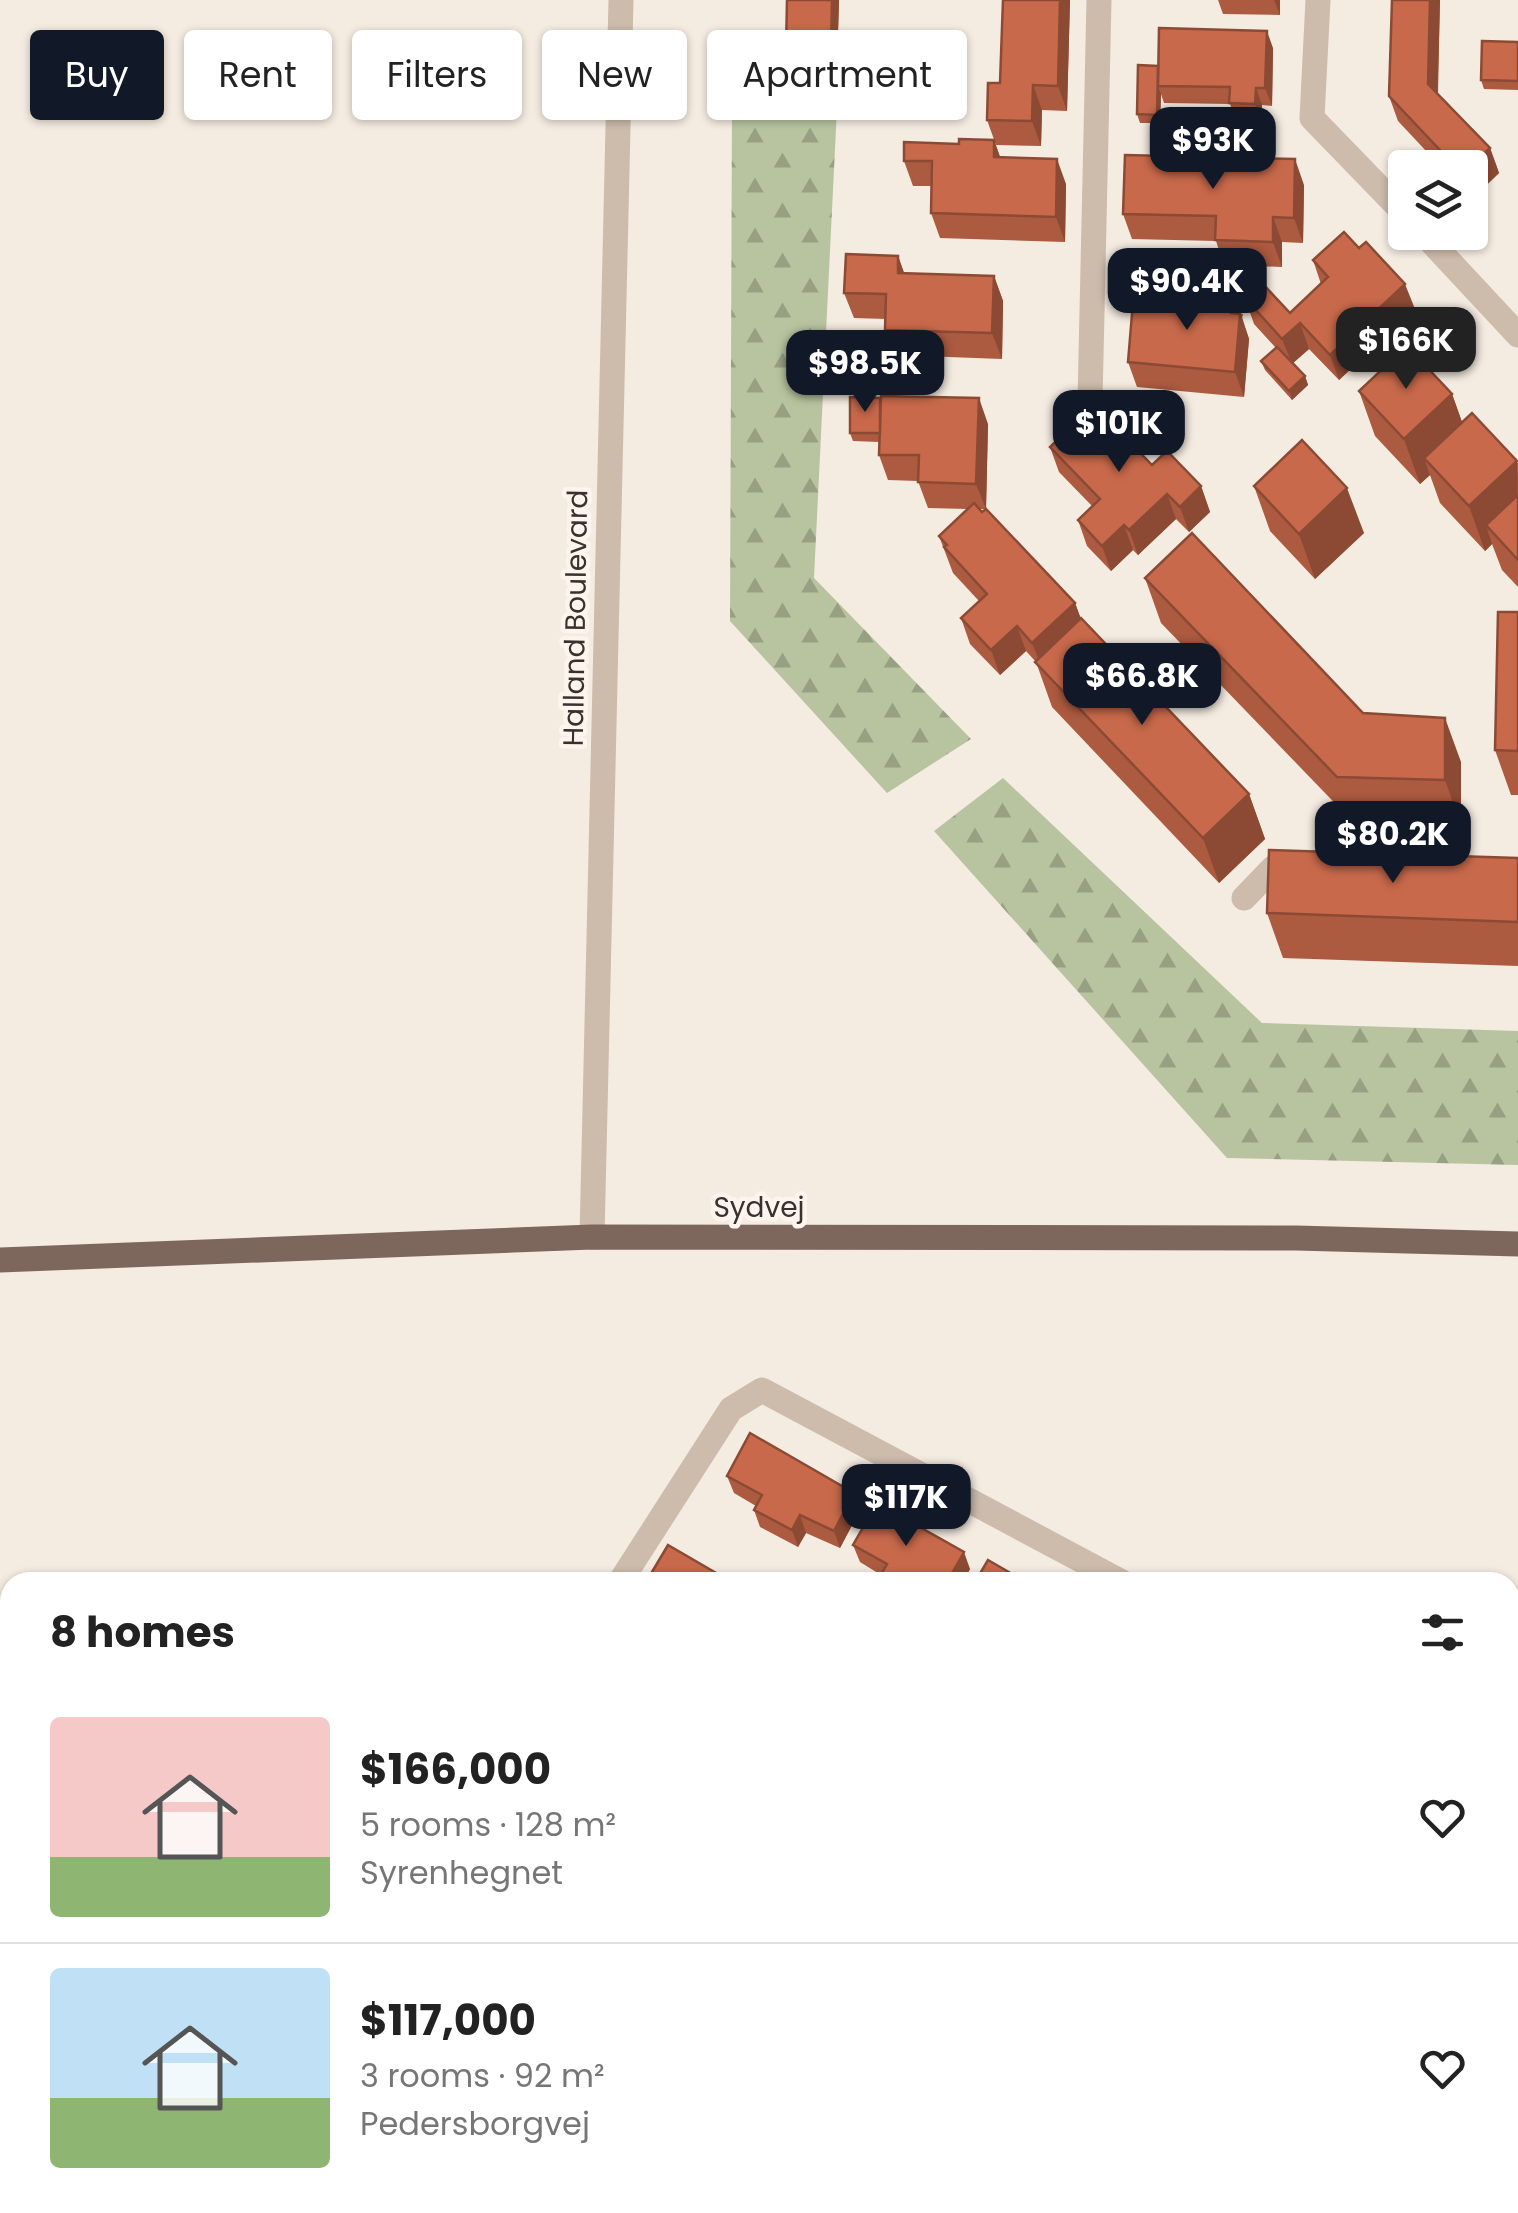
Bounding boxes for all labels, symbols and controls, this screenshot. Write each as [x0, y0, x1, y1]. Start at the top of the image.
chip: Buy [30, 30, 164, 120]
chip: Rent [184, 30, 332, 120]
chip: Filters [352, 30, 522, 120]
chip: New [542, 30, 687, 120]
chip: Apartment [707, 30, 967, 120]
pin: $93K [1154, 107, 1272, 192]
text: $93K [1172, 117, 1254, 162]
map controls [1388, 150, 1488, 250]
button: layers [1388, 150, 1488, 250]
pin: $90.4K [1106, 248, 1268, 333]
text: $90.4K [1130, 258, 1244, 303]
pin: $166K [1336, 307, 1476, 392]
text: $166K [1358, 317, 1454, 362]
pin: $98.5K [784, 330, 946, 415]
text: $98.5K [808, 340, 922, 385]
pin: $101K [1049, 390, 1189, 475]
text: $101K [1075, 400, 1163, 445]
street label: Halland Boulevard [554, 489, 597, 747]
pin: $66.8K [1061, 643, 1223, 728]
text: $66.8K [1085, 653, 1199, 698]
pin: $80.2K [1312, 801, 1474, 886]
text: $80.2K [1337, 811, 1449, 856]
street label: Sydvej [713, 1188, 805, 1227]
pin: $117K [836, 1464, 976, 1549]
text: $117K [864, 1474, 948, 1519]
text: 8 homes [50, 1603, 235, 1662]
icon: filters [1415, 1605, 1470, 1660]
text: $166,000 [360, 1740, 551, 1799]
icon: home [130, 1757, 250, 1877]
icon: heart [1415, 1790, 1470, 1845]
text: 5 rooms · 128 m² [360, 1802, 616, 1847]
text: Syrenhegnet [360, 1850, 563, 1895]
text: $117,000 [360, 1991, 536, 2050]
icon: home [130, 2008, 250, 2128]
icon: heart [1415, 2041, 1470, 2096]
text: 3 rooms · 92 m² [360, 2053, 604, 2098]
text: Pedersborgvej [360, 2101, 590, 2146]

